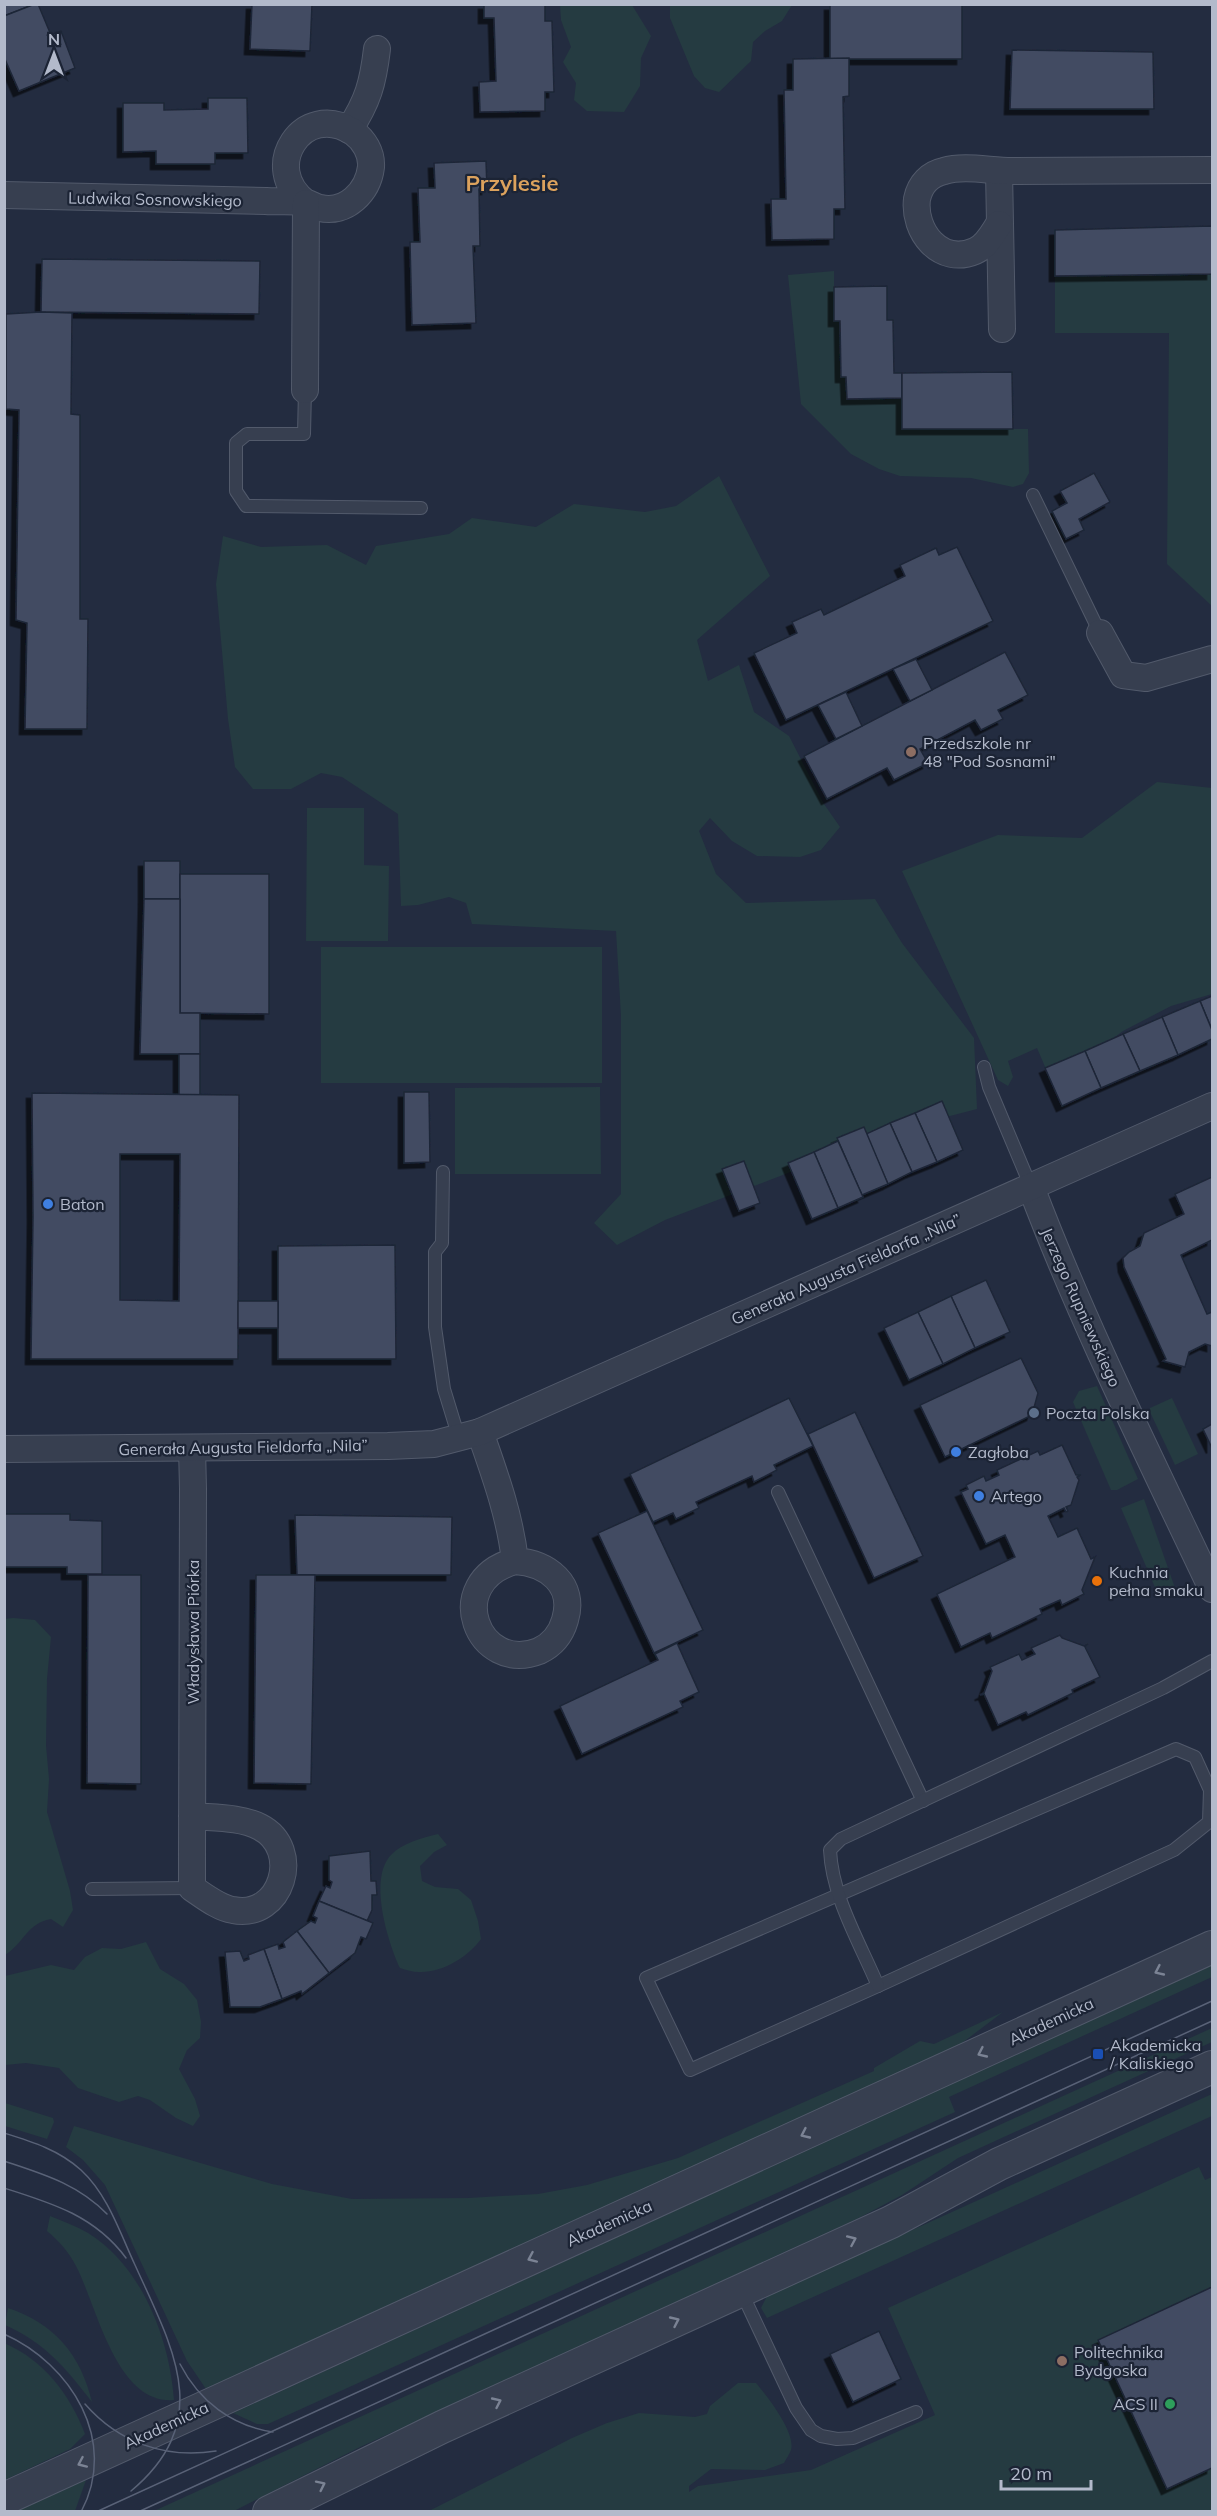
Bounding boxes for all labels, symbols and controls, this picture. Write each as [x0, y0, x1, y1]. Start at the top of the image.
north arrow [24, 24, 84, 84]
text: N [48, 29, 60, 49]
district label: Przylesie [465, 169, 559, 197]
street label: Ludwika Sosnowskiego [68, 187, 242, 211]
place label: Przedszkole nr 48 "Pod Sosnami" [923, 733, 1056, 771]
marker: Przedszkole nr 48 "Pod Sosnami" [904, 745, 918, 759]
place label: Baton [60, 1194, 105, 1214]
marker: Baton [41, 1197, 55, 1211]
street label: Generała Augusta Fieldorfa „Nila” [728, 1209, 964, 1329]
street label: Jerzego Rupniewskiego [1037, 1224, 1125, 1390]
place label: Poczta Polska [1046, 1403, 1150, 1423]
marker: Poczta Polska [1027, 1406, 1041, 1420]
street label: Generała Augusta Fieldorfa „Nila” [118, 1435, 368, 1459]
place label: Zagłoba [968, 1442, 1029, 1462]
marker: Zagłoba [949, 1445, 963, 1459]
place label: Artego [991, 1486, 1042, 1506]
marker: Artego [972, 1489, 986, 1503]
street label: Władysława Piórka [183, 1560, 203, 1704]
place label: Kuchnia pełna smaku [1109, 1562, 1203, 1600]
marker: Kuchnia pełna smaku [1090, 1574, 1104, 1588]
one-way arrow [1155, 1964, 1166, 1976]
street label: Akademicka [1005, 1993, 1097, 2049]
place label: Akademicka / Kaliskiego [1109, 2035, 1201, 2073]
one-way arrow [977, 2045, 988, 2057]
marker: Akademicka / Kaliskiego [1091, 2047, 1105, 2061]
one-way arrow [800, 2126, 811, 2138]
street label: Akademicka [563, 2195, 655, 2251]
one-way arrow [846, 2235, 857, 2247]
one-way arrow [527, 2251, 538, 2263]
one-way arrow [668, 2316, 679, 2328]
place label: Politechnika Bydgoska [1074, 2342, 1163, 2380]
marker: Politechnika Bydgoska [1055, 2354, 1069, 2368]
place label: ACS II [1113, 2394, 1158, 2414]
street label: Akademicka [120, 2397, 212, 2453]
one-way arrow [491, 2397, 502, 2409]
marker: ACS II [1163, 2397, 1177, 2411]
scale bar [1001, 2453, 1091, 2491]
one-way arrow [78, 2456, 89, 2468]
text: 20 m [1010, 2462, 1052, 2485]
one-way arrow [314, 2480, 325, 2492]

